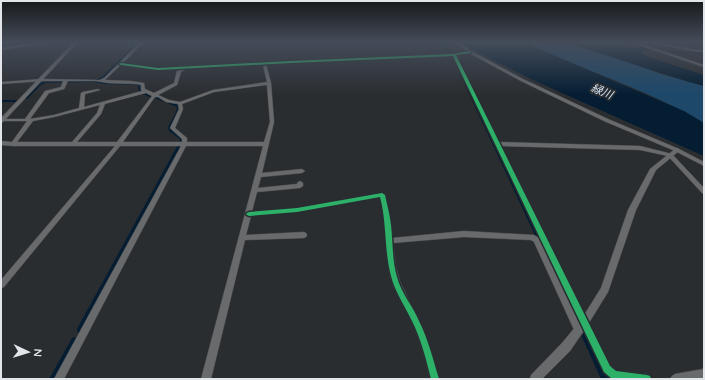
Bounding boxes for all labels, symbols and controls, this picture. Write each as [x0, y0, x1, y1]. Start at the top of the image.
water label: 緑川 [589, 80, 616, 102]
north arrow [8, 332, 48, 372]
text: N [31, 348, 45, 357]

